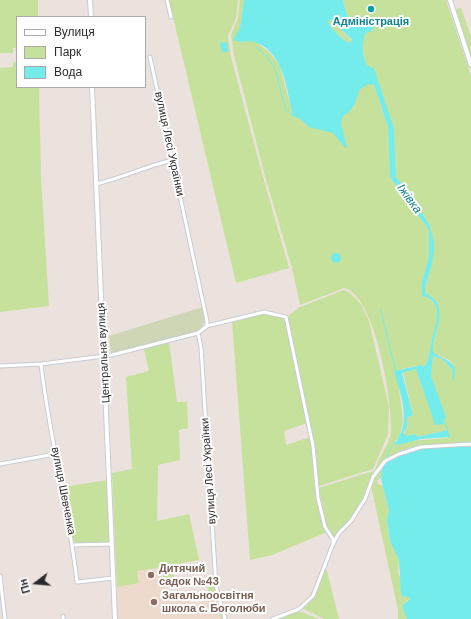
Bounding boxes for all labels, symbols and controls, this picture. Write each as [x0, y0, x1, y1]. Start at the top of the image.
marker: Адміністрація [366, 4, 376, 14]
place label: Адміністрація [333, 15, 409, 29]
legend [16, 16, 146, 88]
text: Вулиця [54, 24, 95, 40]
text: Парк [54, 44, 81, 60]
text: Вода [54, 64, 82, 80]
street label: вулиця Лесі Українки [151, 91, 187, 197]
water label: Іжівка [394, 181, 424, 217]
street label: Центральна вулиця [95, 302, 113, 404]
street label: вулиця Лесі Українки [199, 417, 219, 525]
street label: вулиця Шевченка [48, 446, 78, 536]
place label: Дитячий садок №43 [159, 562, 219, 588]
north arrow [16, 563, 56, 603]
marker: Дитячий садок №43 [146, 570, 156, 580]
text: Пн [16, 577, 33, 595]
place label: Загальноосвітня школа с. Боголюби [162, 589, 265, 615]
marker: Загальноосвітня школа с. Боголюби [149, 597, 159, 607]

